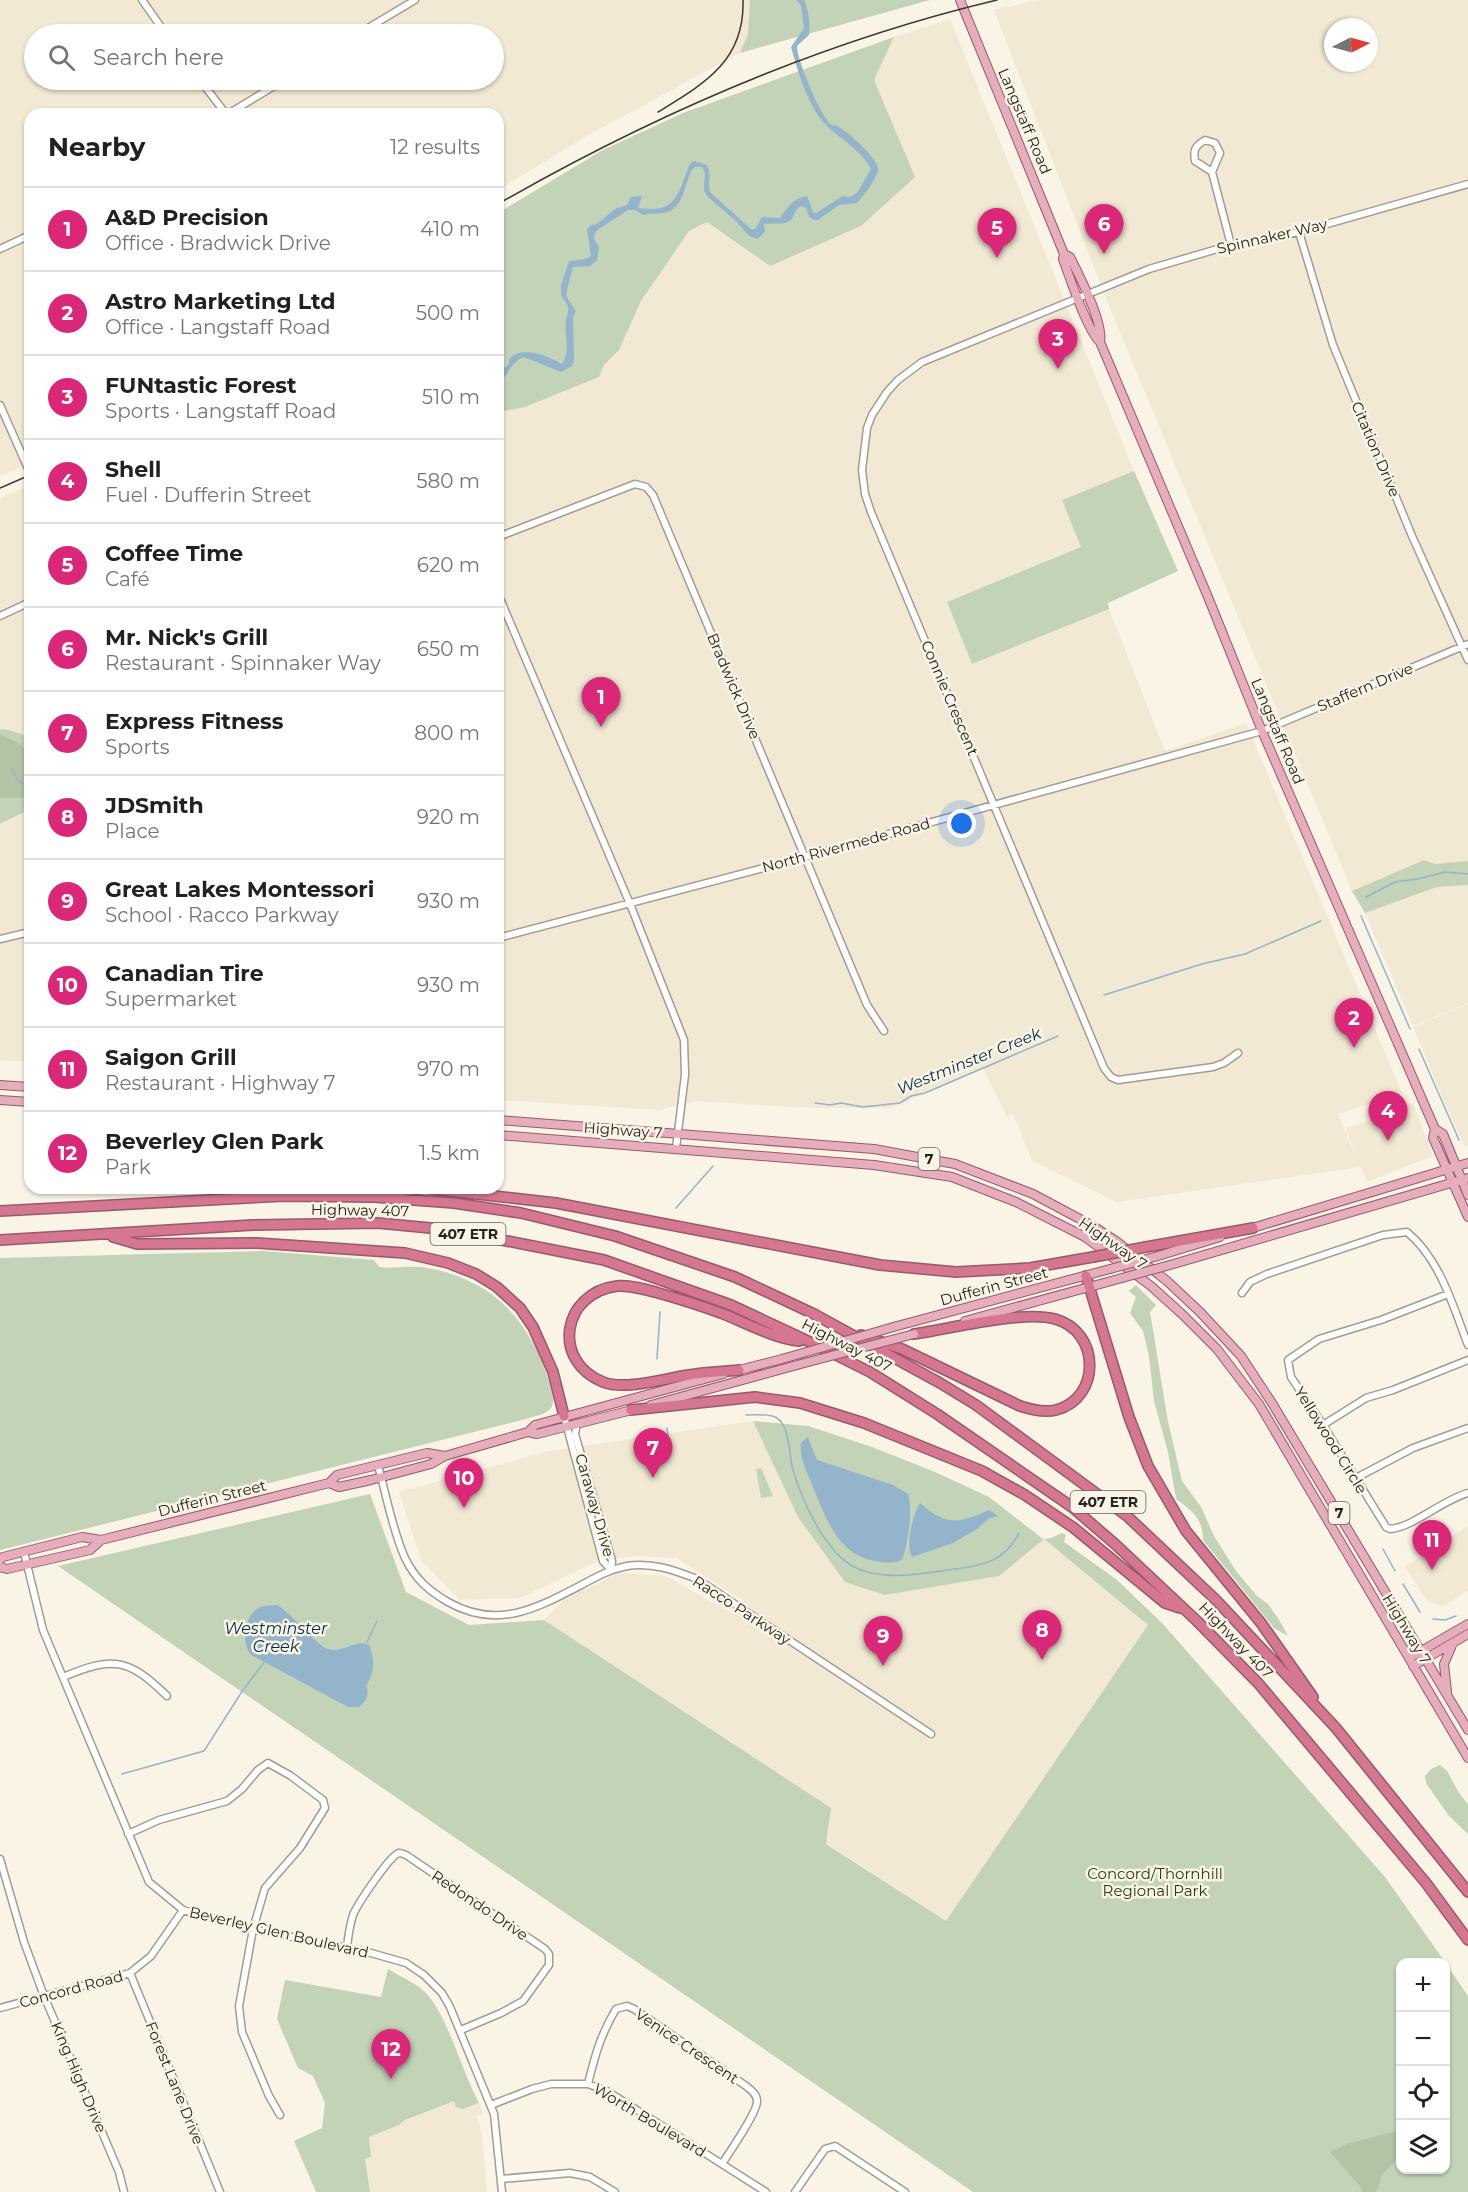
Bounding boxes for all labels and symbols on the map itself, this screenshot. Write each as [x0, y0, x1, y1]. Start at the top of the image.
north arrow [1324, 18, 1378, 72]
street label: Langstaff Road [994, 65, 1056, 177]
pin: 6 [1084, 204, 1124, 254]
pin: 5 [978, 208, 1016, 258]
street label: Spinnaker Way [1215, 214, 1330, 258]
pin: 3 [1038, 320, 1078, 369]
street label: Citation Drive [1347, 398, 1405, 500]
street label: Bradwick Drive [703, 630, 765, 742]
street label: Connie Crescent [917, 637, 983, 759]
street label: Staffern Drive [1314, 658, 1416, 716]
street label: Langstaff Road [1247, 675, 1309, 787]
pin: 1 [582, 678, 620, 727]
your location [947, 809, 976, 838]
street label: North Rivermede Road [760, 813, 932, 877]
pin: 2 [1334, 998, 1374, 1048]
water label: Westminster Creek [894, 1023, 1045, 1099]
pin: 4 [1368, 1092, 1408, 1141]
street label: Highway 7 [583, 1118, 663, 1142]
road number: 7 [918, 1148, 940, 1170]
street label: Highway 407 [311, 1200, 410, 1220]
street label: Highway 7 [1075, 1213, 1151, 1273]
road number: 407 ETR [430, 1223, 506, 1245]
street label: Dufferin Street [938, 1262, 1050, 1310]
street label: Highway 407 [799, 1314, 895, 1376]
street label: Yellowood Circle [1290, 1383, 1372, 1497]
pin: 7 [634, 1428, 672, 1478]
street label: Caraway Drive [571, 1451, 619, 1559]
pin: 10 [444, 1458, 484, 1508]
street label: Dufferin Street [156, 1475, 268, 1521]
road number: 407 ETR [1070, 1491, 1146, 1513]
road number: 7 [1328, 1502, 1350, 1524]
pin: 11 [1412, 1520, 1452, 1570]
street label: Racco Parkway [689, 1571, 795, 1649]
street label: Highway 7 [1379, 1590, 1436, 1668]
street label: Highway 407 [1195, 1598, 1277, 1682]
pin: 8 [1022, 1610, 1062, 1660]
pin: 9 [864, 1616, 902, 1666]
water label: Westminster Creek [225, 1619, 328, 1656]
park label: Concord/Thornhill Regional Park [1087, 1864, 1223, 1900]
street label: Redondo Drive [428, 1866, 532, 1944]
street label: Beverley Glen Boulevard [188, 1902, 370, 1962]
street label: Concord Road [17, 1966, 125, 2012]
street label: Venice Crescent [632, 2004, 742, 2088]
street label: King High Drive [47, 2019, 111, 2135]
street label: Forest Lane Drive [142, 2019, 208, 2147]
pin: 12 [372, 2030, 410, 2079]
street label: Worth Boulevard [590, 2079, 710, 2161]

